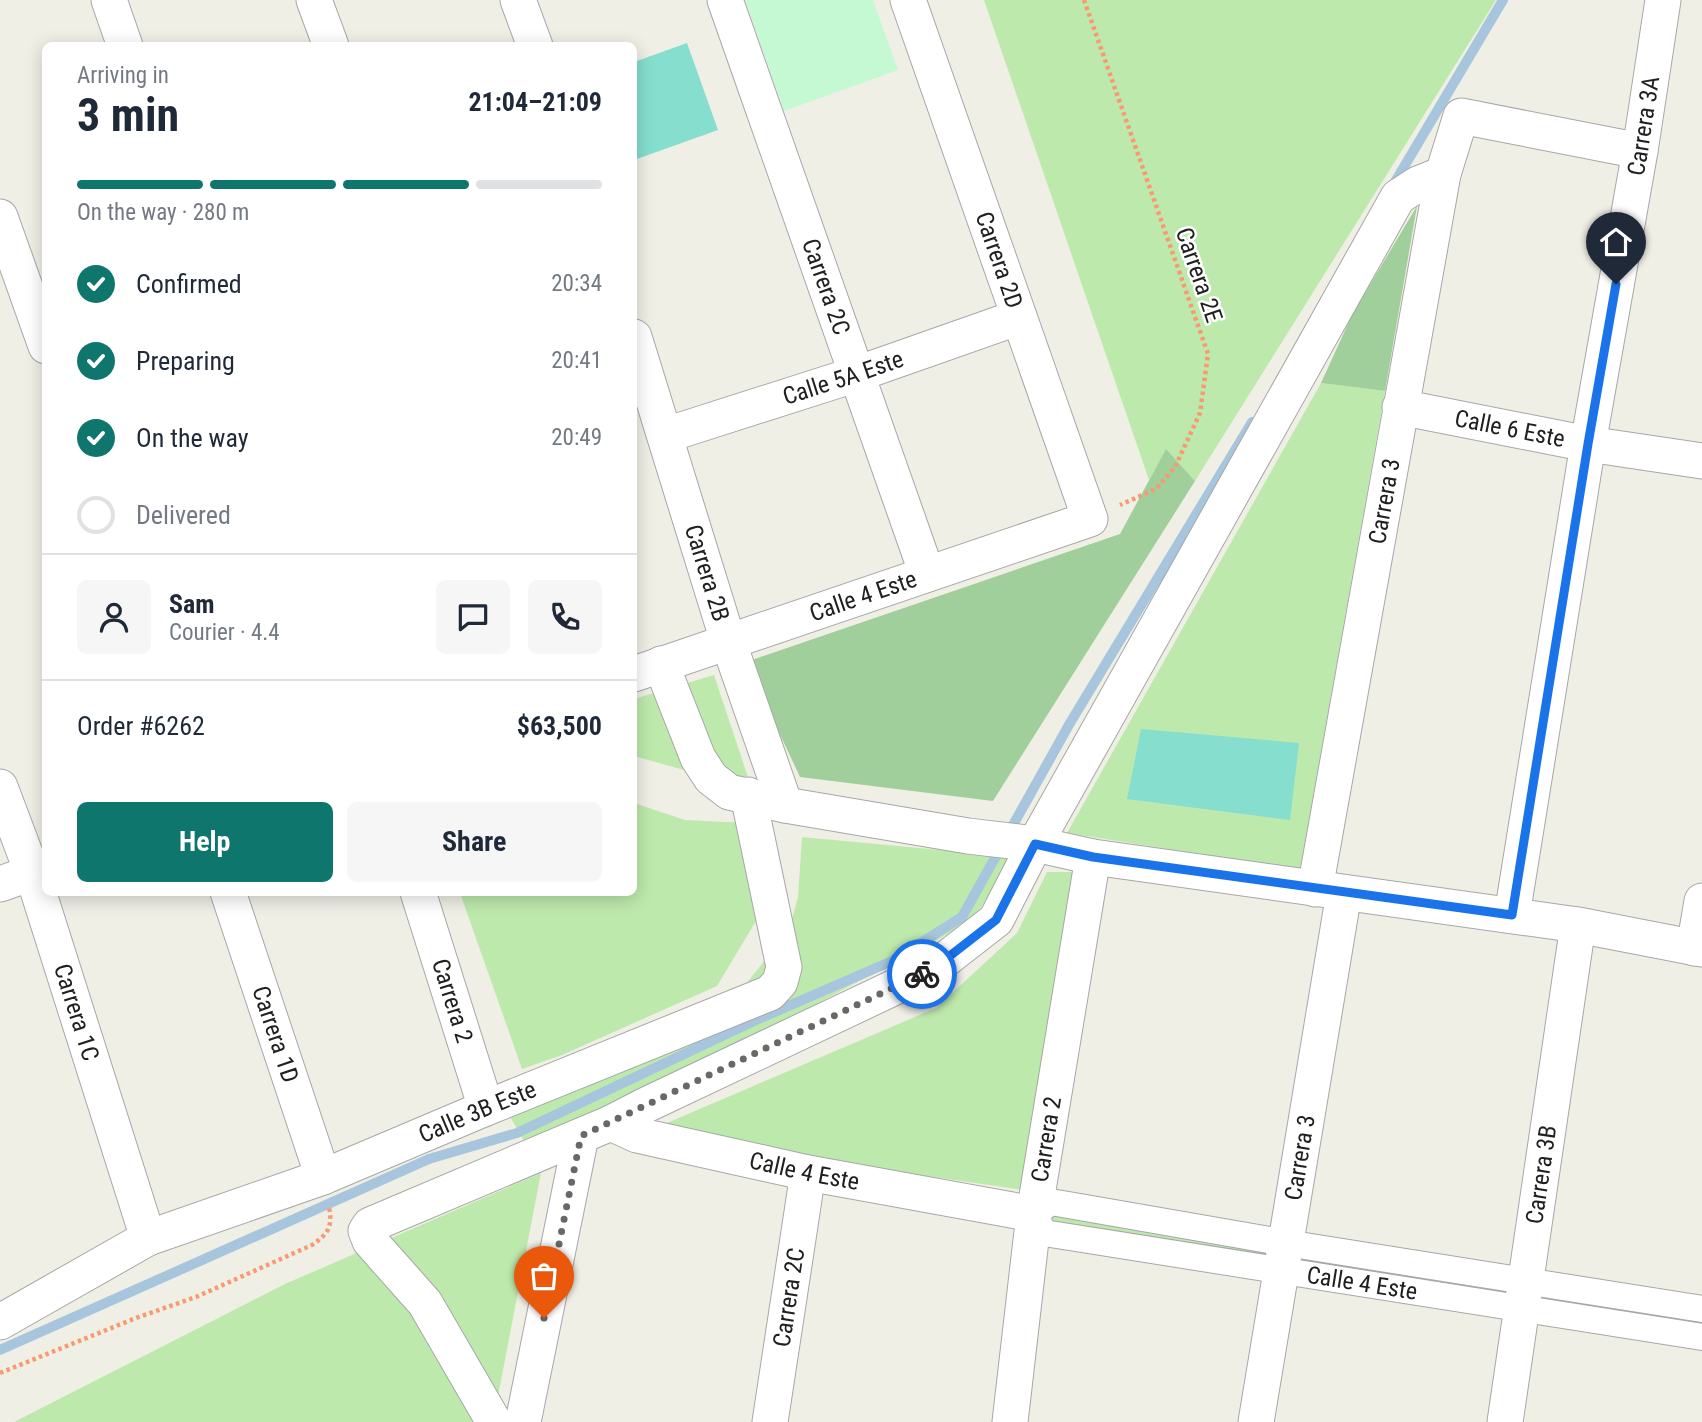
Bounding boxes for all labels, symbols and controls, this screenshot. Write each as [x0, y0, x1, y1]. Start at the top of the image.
text: Arriving in [77, 62, 169, 89]
street label: Carrera 3A [1622, 74, 1665, 178]
text: 21:04–21:09 [468, 87, 602, 117]
text: 3 min [77, 88, 179, 142]
text: On the way · 280 m [77, 199, 249, 226]
street label: Carrera 2D [969, 208, 1029, 312]
pin [1586, 212, 1646, 284]
icon: home [1597, 223, 1635, 261]
street label: Carrera 2E [1170, 224, 1228, 326]
street label: Carrera 2C [796, 235, 856, 339]
icon: check [77, 265, 115, 303]
text: Confirmed [136, 269, 242, 299]
text: 20:34 [551, 270, 602, 297]
icon: check [77, 342, 115, 380]
street label: Calle 5A Este [779, 345, 907, 411]
text: Preparing [136, 346, 235, 376]
text: 20:41 [551, 347, 602, 374]
street label: Calle 6 Este [1452, 404, 1567, 453]
icon: check [77, 419, 115, 457]
text: On the way [136, 423, 249, 453]
text: 20:49 [551, 424, 602, 451]
street label: Carrera 3 [1363, 456, 1406, 546]
text: Delivered [136, 500, 231, 530]
street label: Carrera 2B [679, 521, 735, 625]
street label: Calle 4 Este [806, 565, 920, 627]
button: person [77, 580, 151, 654]
button: chat [436, 580, 510, 654]
button: phone [528, 580, 602, 654]
text: Sam [169, 589, 215, 619]
text: Courier · 4.4 [169, 619, 280, 646]
text: Order #6262 [77, 711, 205, 741]
text: $63,500 [517, 711, 602, 741]
button: Help [77, 802, 333, 882]
button: Share [347, 802, 602, 882]
courier [887, 939, 957, 1009]
street label: Carrera 2 [426, 955, 479, 1046]
icon: bike [903, 955, 941, 993]
street label: Carrera 1C [48, 960, 105, 1064]
street label: Carrera 1D [246, 982, 305, 1086]
street label: Calle 3B Este [414, 1075, 540, 1149]
street label: Carrera 2 [1025, 1094, 1067, 1184]
street label: Carrera 3 [1279, 1113, 1321, 1203]
street label: Carrera 3B [1520, 1123, 1562, 1226]
street label: Calle 4 Este [747, 1146, 862, 1196]
pin [514, 1246, 574, 1318]
street label: Carrera 2C [768, 1246, 810, 1349]
icon: bag [525, 1257, 563, 1295]
street label: Calle 4 Este [1305, 1261, 1419, 1306]

